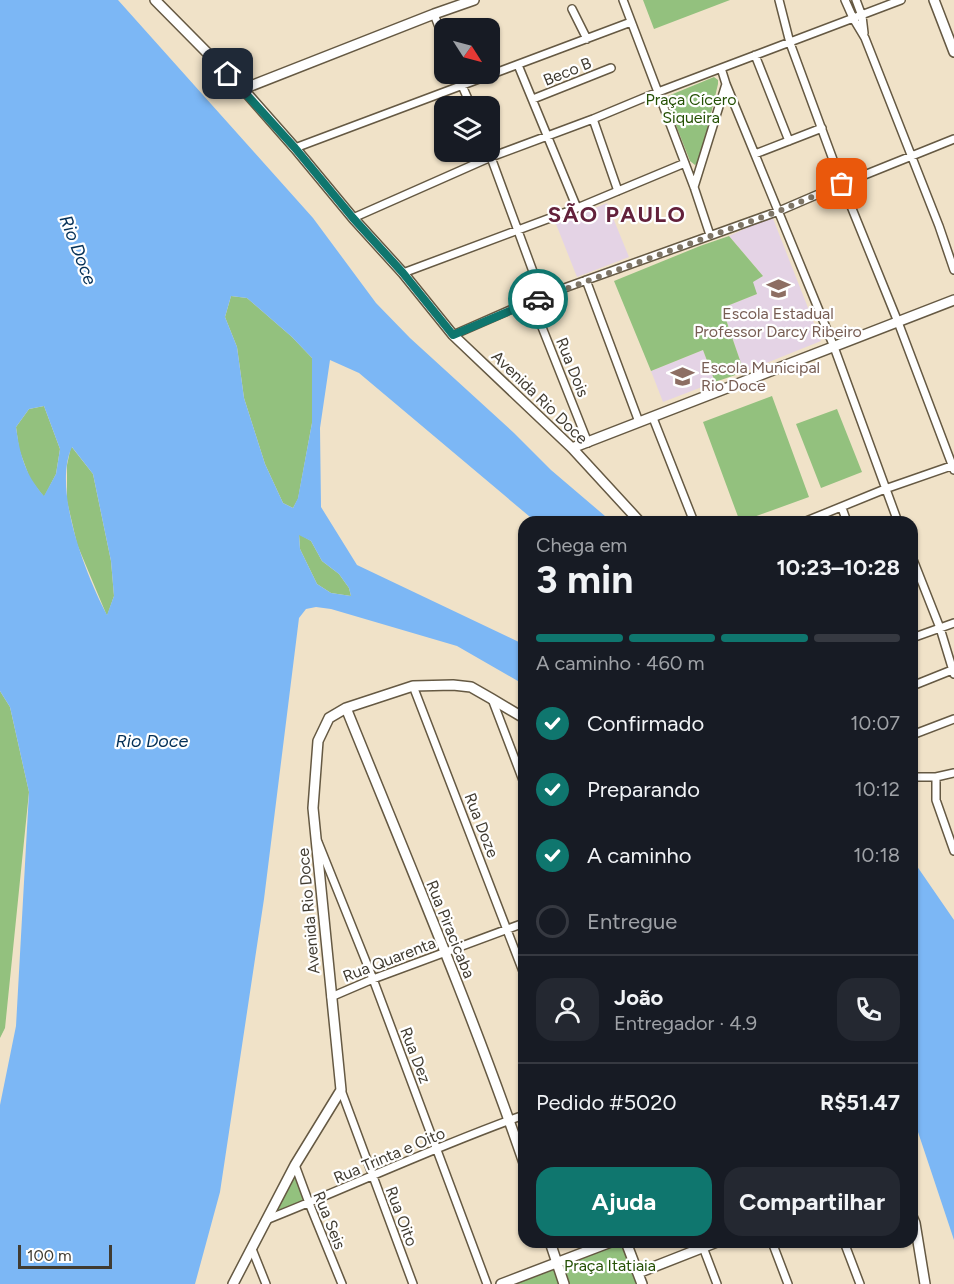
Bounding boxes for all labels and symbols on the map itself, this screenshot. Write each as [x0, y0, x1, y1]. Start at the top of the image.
north arrow [434, 18, 500, 84]
pin [202, 48, 253, 99]
street label: Beco B [540, 53, 594, 90]
park label: Praça Cícero Siqueira [646, 90, 736, 127]
pin [816, 158, 867, 209]
district label: SÃO PAULO [548, 201, 686, 228]
water label: Rio Doce [55, 212, 101, 288]
courier [508, 269, 568, 329]
school or university icon: Escola Estadual Professor Darcy Ribeiro [765, 275, 791, 301]
place label: Escola Estadual Professor Darcy Ribeiro [694, 304, 862, 341]
street label: Rua Dois [552, 335, 593, 400]
street label: Avenida Rio Doce [488, 347, 592, 448]
place label: Escola Municipal Rio Doce [701, 358, 820, 395]
school or university icon: Escola Municipal Rio Doce [670, 363, 696, 389]
water label: Rio Doce [116, 730, 189, 752]
street label: Rua Doze [460, 790, 503, 861]
street label: Avenida Rio Doce [294, 847, 323, 975]
street label: Rua Piracicaba [422, 877, 479, 981]
street label: Rua Quarenta [340, 933, 438, 986]
street label: Rua Dez [396, 1024, 435, 1086]
street label: Rua Trinta e Oito [331, 1123, 448, 1188]
street label: Rua Oito [381, 1184, 422, 1249]
street label: Rua Seis [309, 1188, 350, 1252]
scale bar [18, 1242, 112, 1270]
park label: Praça Itatiaia [564, 1256, 656, 1275]

